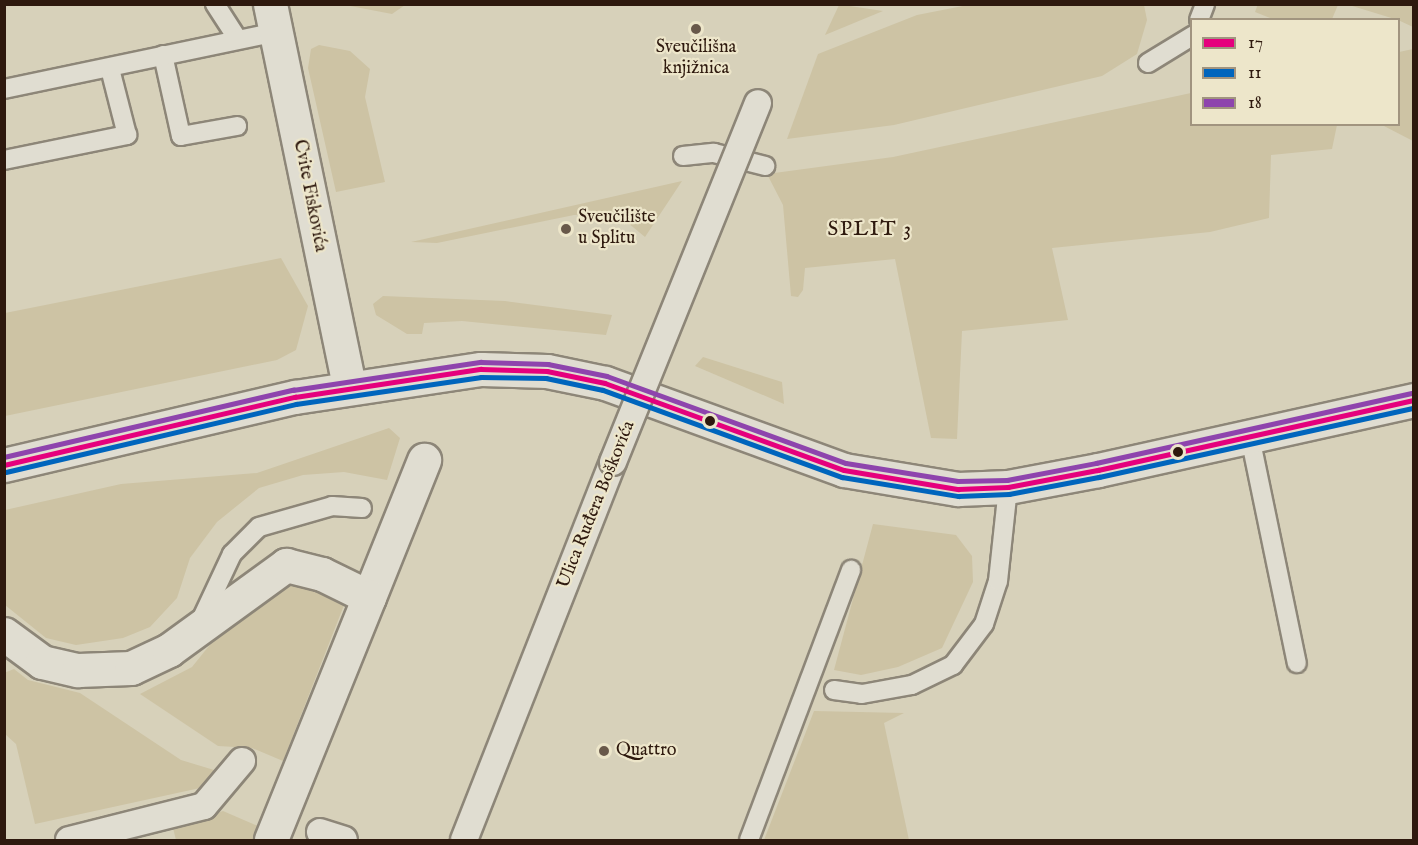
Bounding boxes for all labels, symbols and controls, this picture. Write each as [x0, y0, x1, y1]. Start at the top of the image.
legend [1190, 18, 1400, 126]
marker: Sveučilišna knjižnica [689, 22, 703, 36]
text: 17 [1248, 32, 1263, 55]
place label: Sveučilišna knjižnica [656, 38, 736, 80]
text: 11 [1248, 62, 1261, 85]
text: 18 [1248, 92, 1262, 115]
street label: Cvite Fiskovića [288, 138, 330, 254]
place label: Sveučilište u Splitu [578, 208, 656, 250]
district label: SPLIT 3 [827, 217, 913, 243]
marker: Sveučilište u Splitu [559, 222, 573, 236]
unlabelled marker [704, 415, 716, 427]
street label: Ulica Ruđera Boškovića [554, 418, 640, 592]
unlabelled marker [1172, 446, 1184, 458]
place label: Quattro [616, 740, 677, 762]
marker: Quattro [597, 744, 611, 758]

